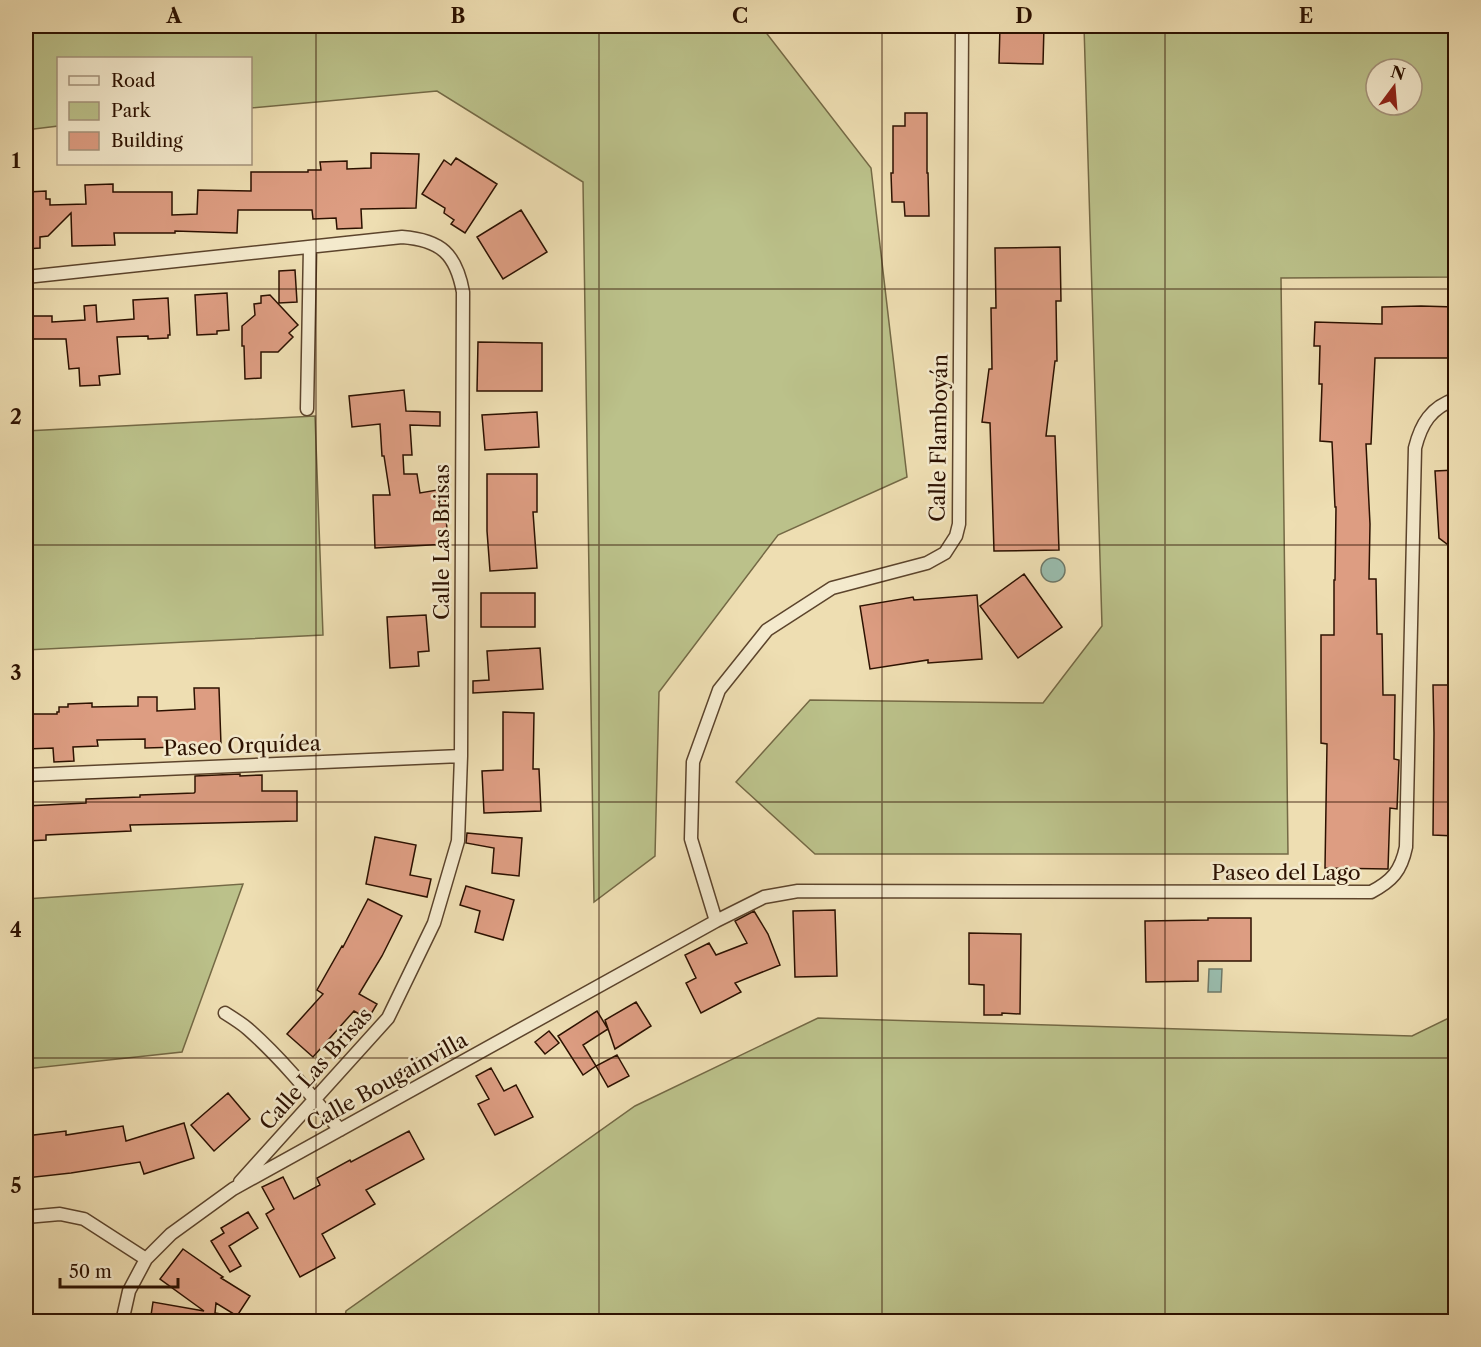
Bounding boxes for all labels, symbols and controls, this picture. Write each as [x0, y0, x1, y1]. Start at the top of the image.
text: A [165, 4, 182, 28]
text: B [451, 4, 466, 28]
text: C [732, 4, 748, 28]
text: D [1015, 4, 1033, 28]
text: E [1299, 4, 1313, 28]
legend [57, 57, 252, 165]
north arrow [1364, 57, 1424, 117]
text: N [1389, 61, 1408, 84]
text: Road [111, 70, 156, 92]
text: Park [111, 100, 152, 122]
text: Building [111, 130, 183, 152]
text: 1 [12, 149, 21, 173]
street label: Calle Flamboyán [925, 354, 952, 522]
text: 2 [10, 405, 22, 429]
street label: Calle Las Brisas [429, 464, 454, 620]
text: 3 [10, 661, 22, 685]
street label: Paseo Orquídea [163, 730, 322, 761]
street label: Paseo del Lago [1211, 860, 1361, 885]
text: 4 [10, 918, 22, 942]
street label: Calle Las Brisas [254, 1002, 377, 1135]
street label: Calle Bougainvilla [302, 1027, 472, 1136]
text: 5 [10, 1174, 22, 1198]
scale bar [60, 1251, 178, 1289]
text: 50 m [69, 1261, 112, 1283]

